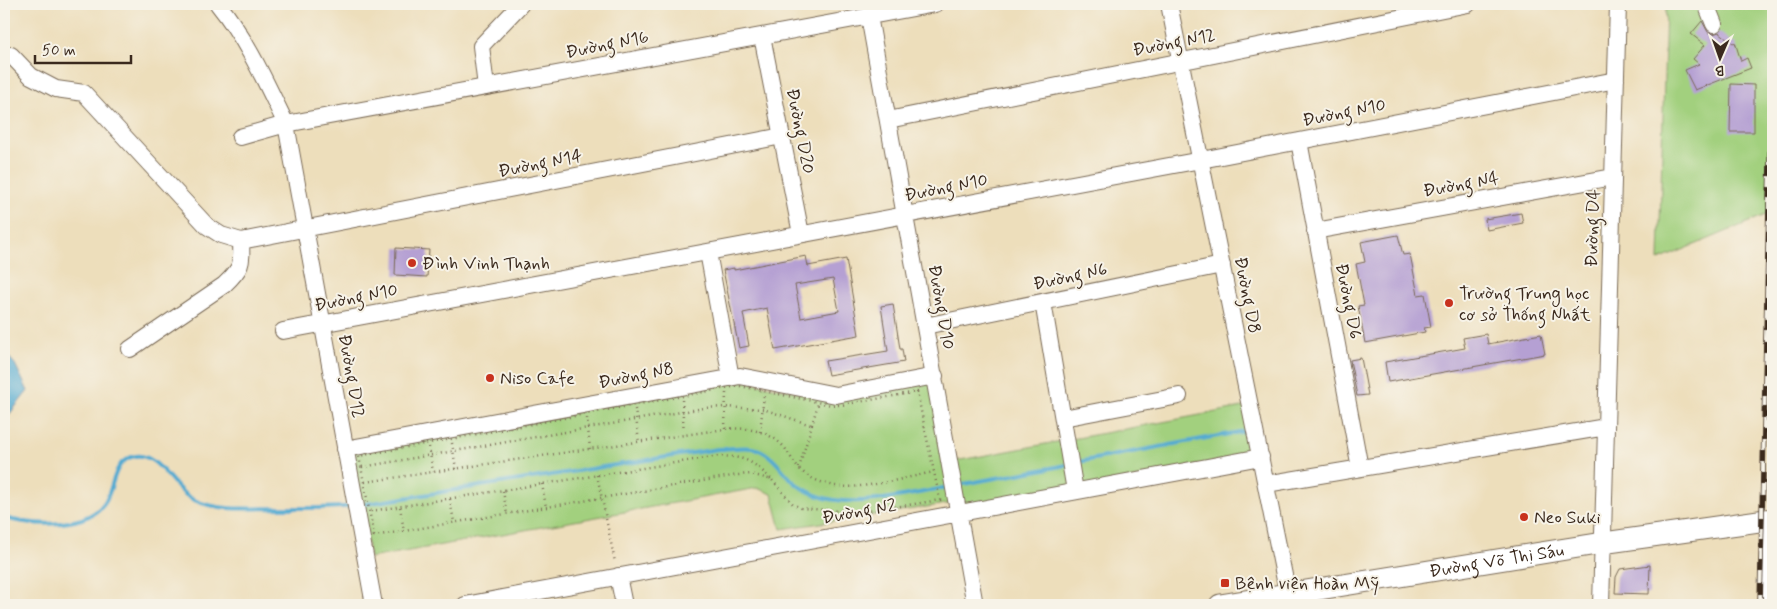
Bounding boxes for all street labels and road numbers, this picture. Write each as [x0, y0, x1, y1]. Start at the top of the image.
street label: Đường N12 [1131, 23, 1218, 65]
street label: Đường N16 [564, 25, 651, 67]
street label: Đường D20 [778, 86, 820, 176]
street label: Đường N10 [1300, 93, 1388, 135]
street label: Đường N14 [496, 144, 585, 186]
street label: Đường N4 [1421, 167, 1501, 205]
street label: Đường N10 [902, 168, 990, 210]
street label: Đường D4 [1580, 189, 1608, 268]
street label: Đường D8 [1226, 255, 1266, 336]
street label: Đường N6 [1031, 257, 1110, 298]
street label: Đường D6 [1327, 261, 1367, 342]
street label: Đường D10 [920, 263, 960, 352]
street label: Đường N10 [312, 278, 400, 320]
street label: Đường D12 [330, 332, 370, 421]
street label: Đường N8 [596, 357, 676, 397]
street label: Đường N2 [820, 494, 899, 532]
street label: Đường Võ Thị Sáu [1428, 539, 1566, 584]

